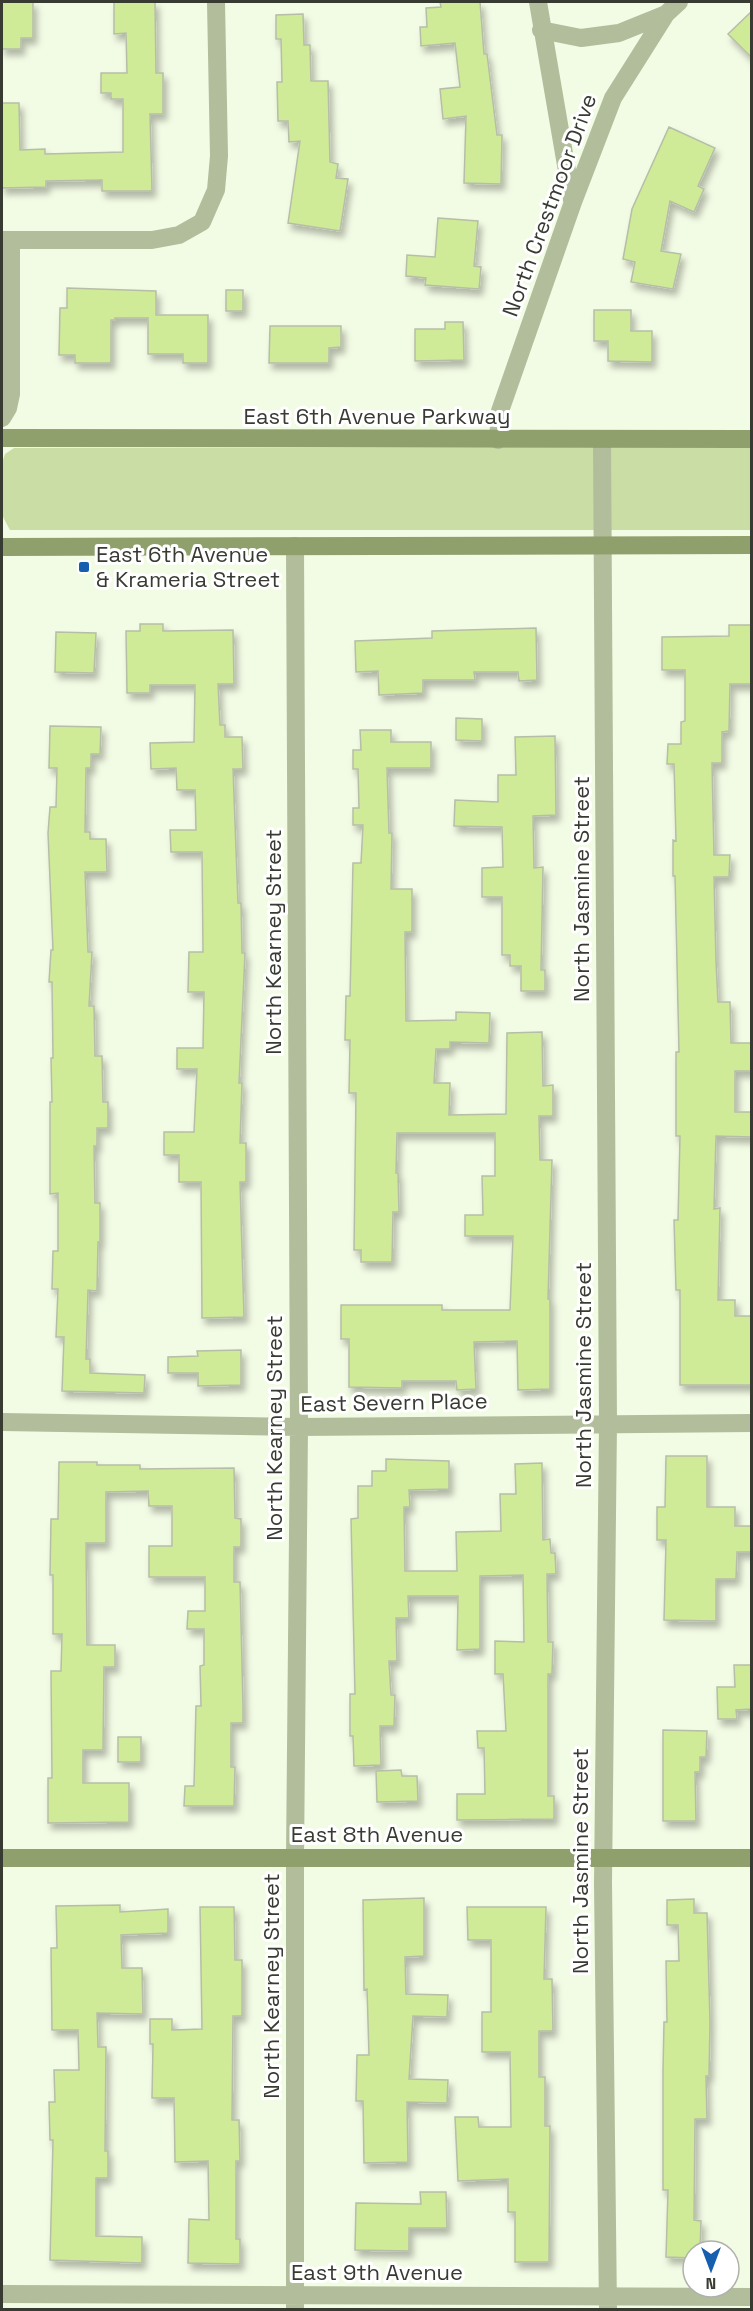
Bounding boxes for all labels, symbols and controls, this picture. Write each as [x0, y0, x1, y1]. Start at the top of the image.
street label: North Crestmoor Drive [496, 90, 602, 320]
street label: East 6th Avenue Parkway [244, 402, 510, 430]
place label: East 6th Avenue & Krameria Street [96, 540, 280, 593]
marker: East 6th Avenue & Krameria Street [77, 560, 91, 574]
street label: North Jasmine Street [567, 776, 595, 1002]
street label: North Kearney Street [259, 829, 287, 1055]
street label: North Jasmine Street [569, 1262, 597, 1488]
street label: North Kearney Street [260, 1315, 288, 1541]
street label: East Severn Place [300, 1386, 488, 1418]
street label: North Jasmine Street [566, 1748, 594, 1974]
street label: East 8th Avenue [291, 1820, 463, 1848]
street label: North Kearney Street [257, 1873, 285, 2099]
north arrow [681, 2239, 741, 2299]
street label: East 9th Avenue [291, 2258, 463, 2286]
text: N [706, 2273, 716, 2294]

